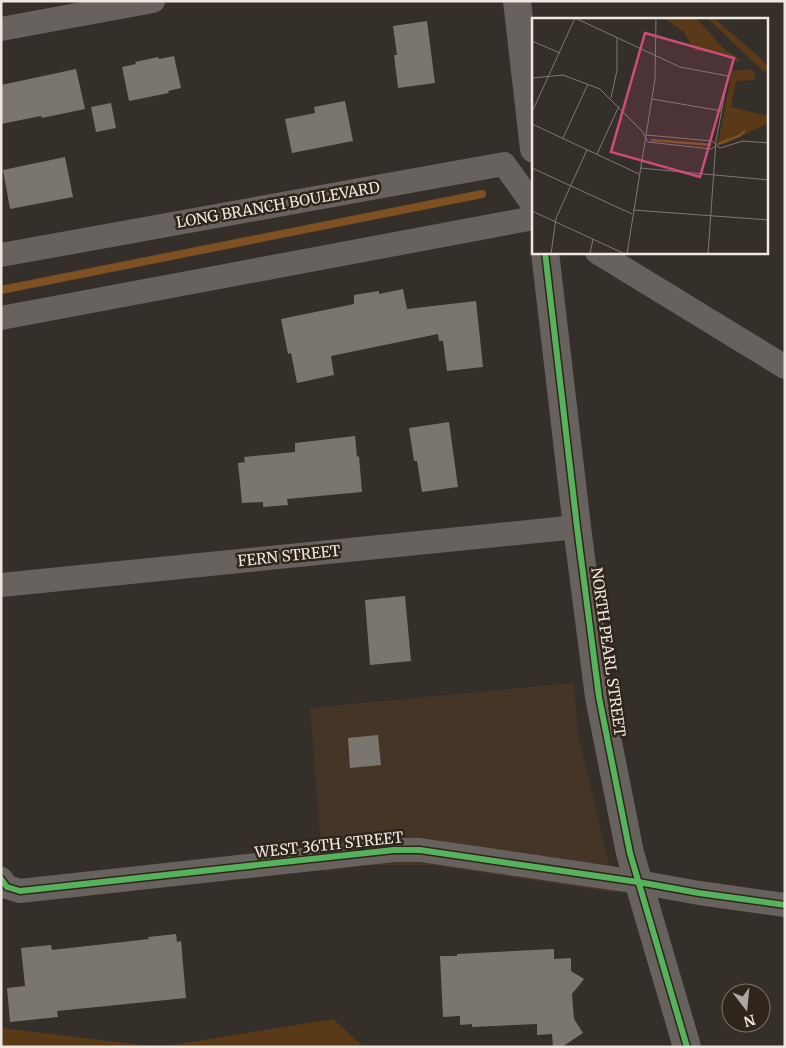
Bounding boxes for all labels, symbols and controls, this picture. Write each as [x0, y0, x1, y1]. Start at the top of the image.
inset map [532, 18, 768, 254]
street label: LONG BRANCH BOULEVARD [175, 177, 381, 232]
street label: FERN STREET [237, 541, 342, 570]
street label: NORTH PEARL STREET [587, 566, 630, 738]
street label: WEST 36TH STREET [253, 827, 405, 862]
north arrow [721, 983, 771, 1033]
text: N [742, 1010, 757, 1031]

